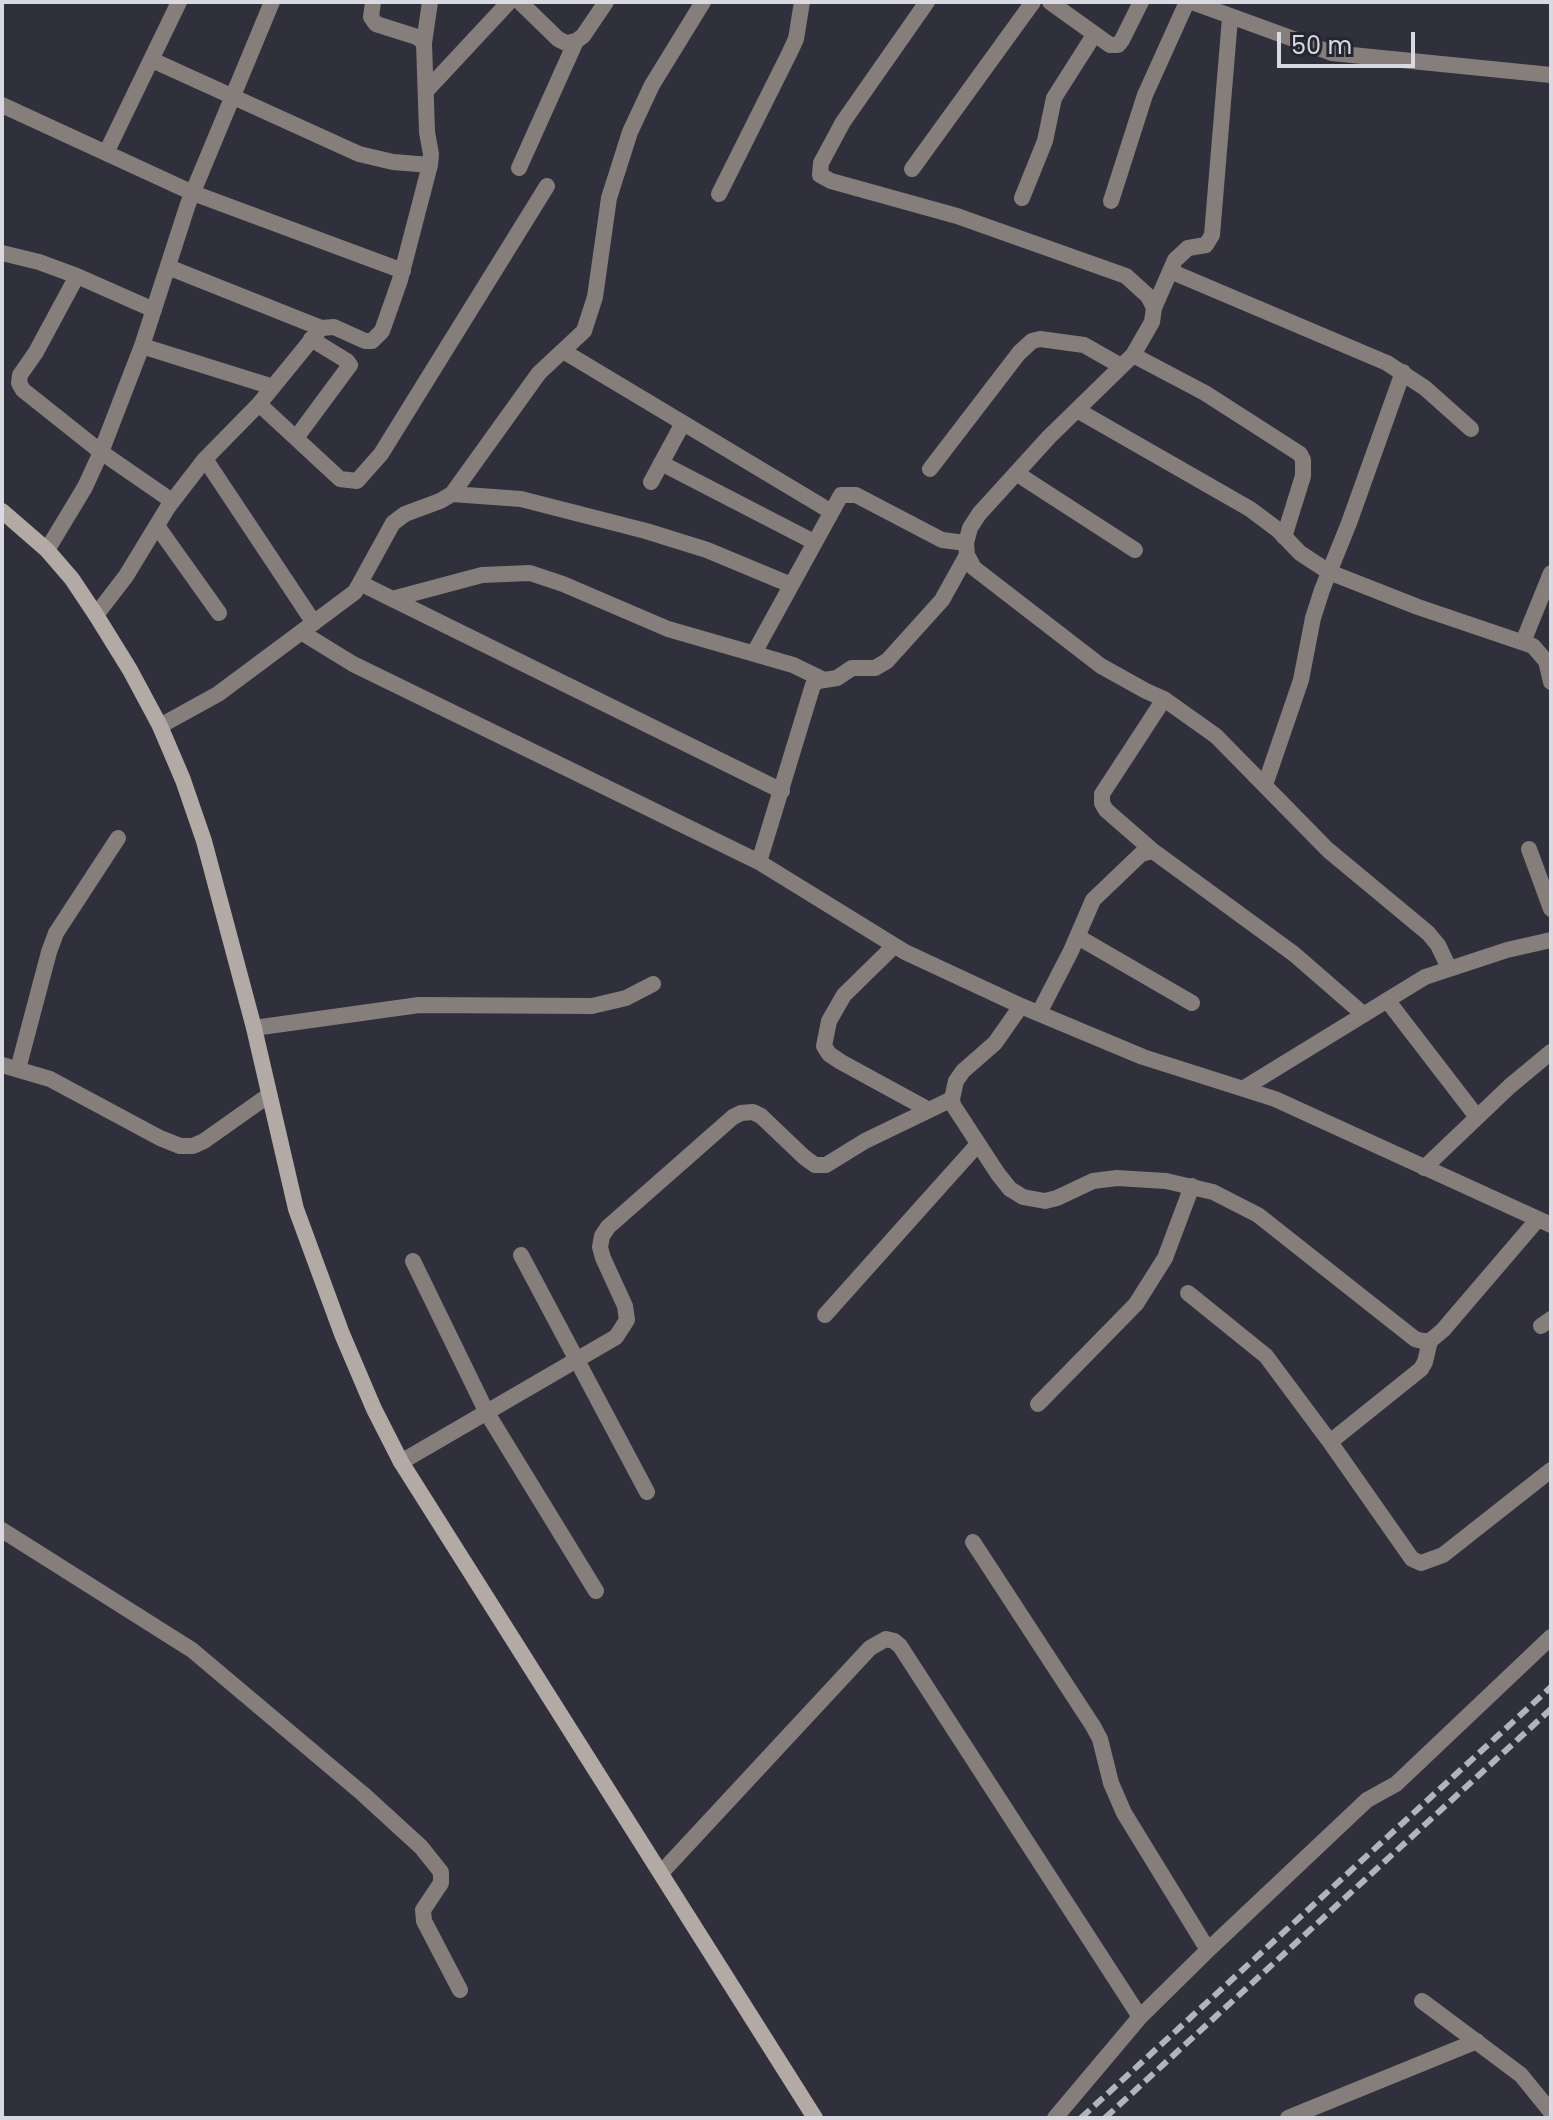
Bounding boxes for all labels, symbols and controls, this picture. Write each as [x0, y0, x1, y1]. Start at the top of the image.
scale bar [1281, 16, 1419, 66]
text: 50 m [1291, 29, 1352, 62]

